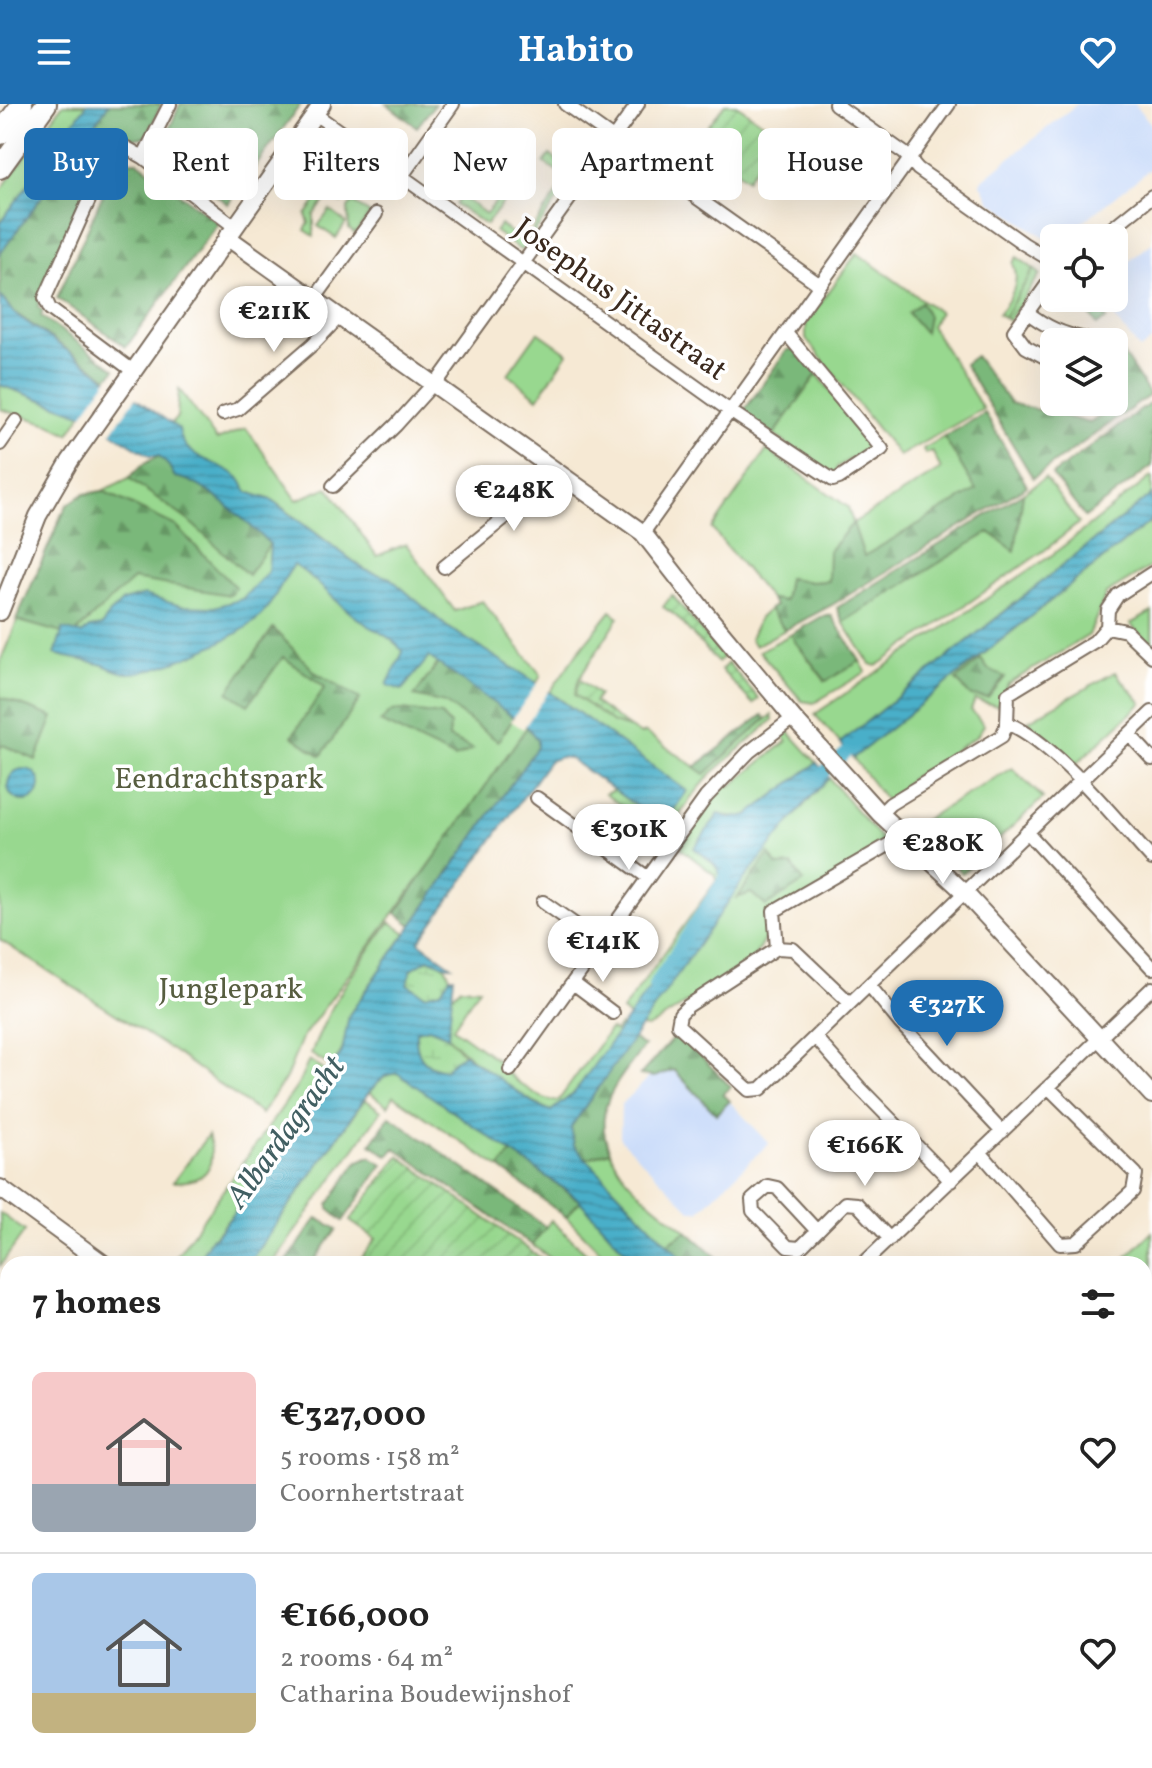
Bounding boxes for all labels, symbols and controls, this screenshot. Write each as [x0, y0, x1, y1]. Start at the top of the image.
text: Habito [518, 27, 634, 77]
icon: menu [32, 30, 76, 74]
icon: heart [1076, 30, 1120, 74]
chip: Buy [24, 128, 128, 200]
chip: Rent [144, 128, 258, 200]
chip: Filters [274, 128, 408, 200]
chip: New [424, 128, 536, 200]
chip: Apartment [552, 128, 742, 200]
chip: House [758, 128, 891, 200]
street label: Josephus Jittastraat [505, 208, 735, 392]
map controls [1040, 224, 1128, 416]
button: locate [1040, 224, 1128, 312]
pin: €211K [218, 286, 330, 354]
text: €211K [238, 294, 310, 330]
button: layers [1040, 328, 1128, 416]
pin: €248K [458, 465, 570, 533]
text: €248K [474, 473, 554, 509]
park label: Eendrachtspark [114, 759, 324, 801]
pin: €301K [573, 804, 685, 872]
text: €301K [590, 812, 668, 848]
pin: €280K [887, 818, 999, 886]
text: €280K [902, 826, 984, 862]
pin: €141K [547, 916, 659, 984]
text: €141K [566, 924, 640, 960]
park label: Junglepark [159, 969, 303, 1011]
pin: €327K [891, 980, 1003, 1048]
text: €327K [909, 988, 985, 1024]
water label: Albardagracht [216, 1047, 358, 1219]
pin: €166K [809, 1120, 921, 1188]
text: €166K [827, 1128, 904, 1164]
text: 7 homes [32, 1281, 161, 1328]
icon: filters [1076, 1282, 1120, 1326]
text: €327,000 [280, 1393, 426, 1440]
icon: home [96, 1404, 192, 1500]
icon: heart [1076, 1430, 1120, 1474]
text: 5 rooms · 158 m² [280, 1440, 460, 1476]
text: Coornhertstraat [280, 1476, 465, 1512]
text: €166,000 [280, 1594, 429, 1641]
icon: home [96, 1605, 192, 1701]
icon: heart [1076, 1631, 1120, 1675]
text: 2 rooms · 64 m² [280, 1641, 453, 1677]
text: Catharina Boudewijnshof [280, 1677, 571, 1713]

